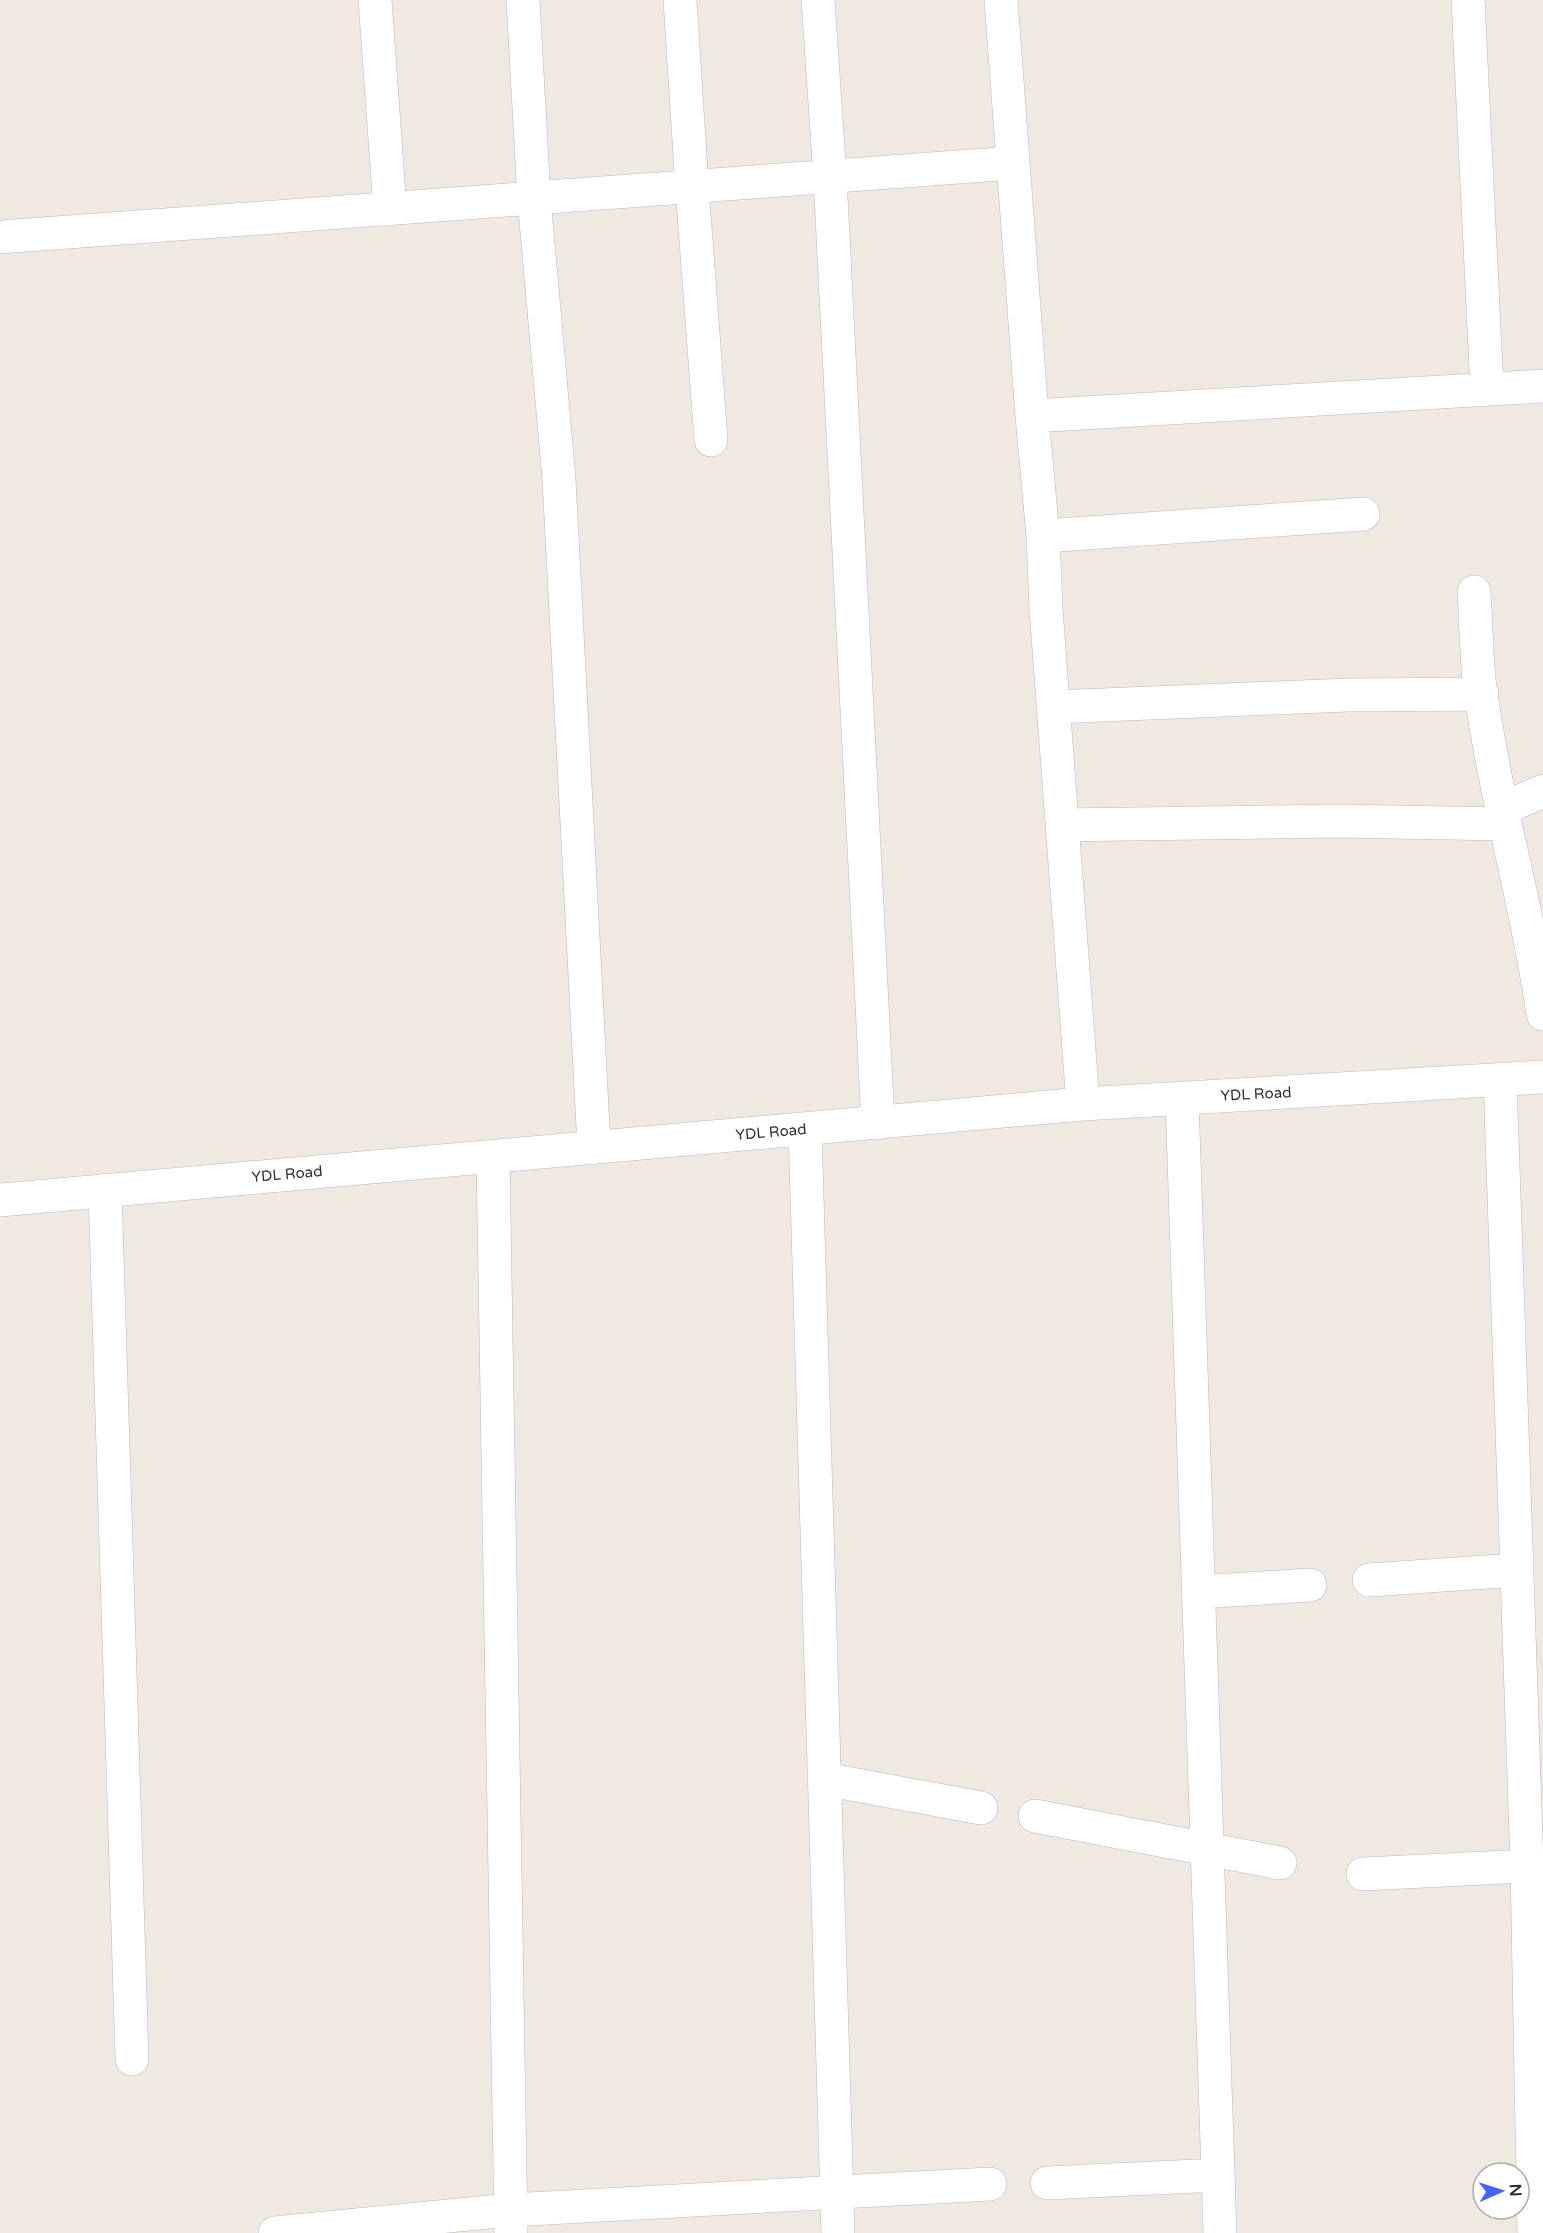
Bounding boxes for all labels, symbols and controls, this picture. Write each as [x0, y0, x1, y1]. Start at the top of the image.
street label: YDL Road [1220, 1083, 1292, 1105]
street label: YDL Road [735, 1120, 807, 1144]
street label: YDL Road [251, 1162, 323, 1186]
north arrow [1471, 2161, 1531, 2221]
text: N [1505, 2183, 1525, 2197]

